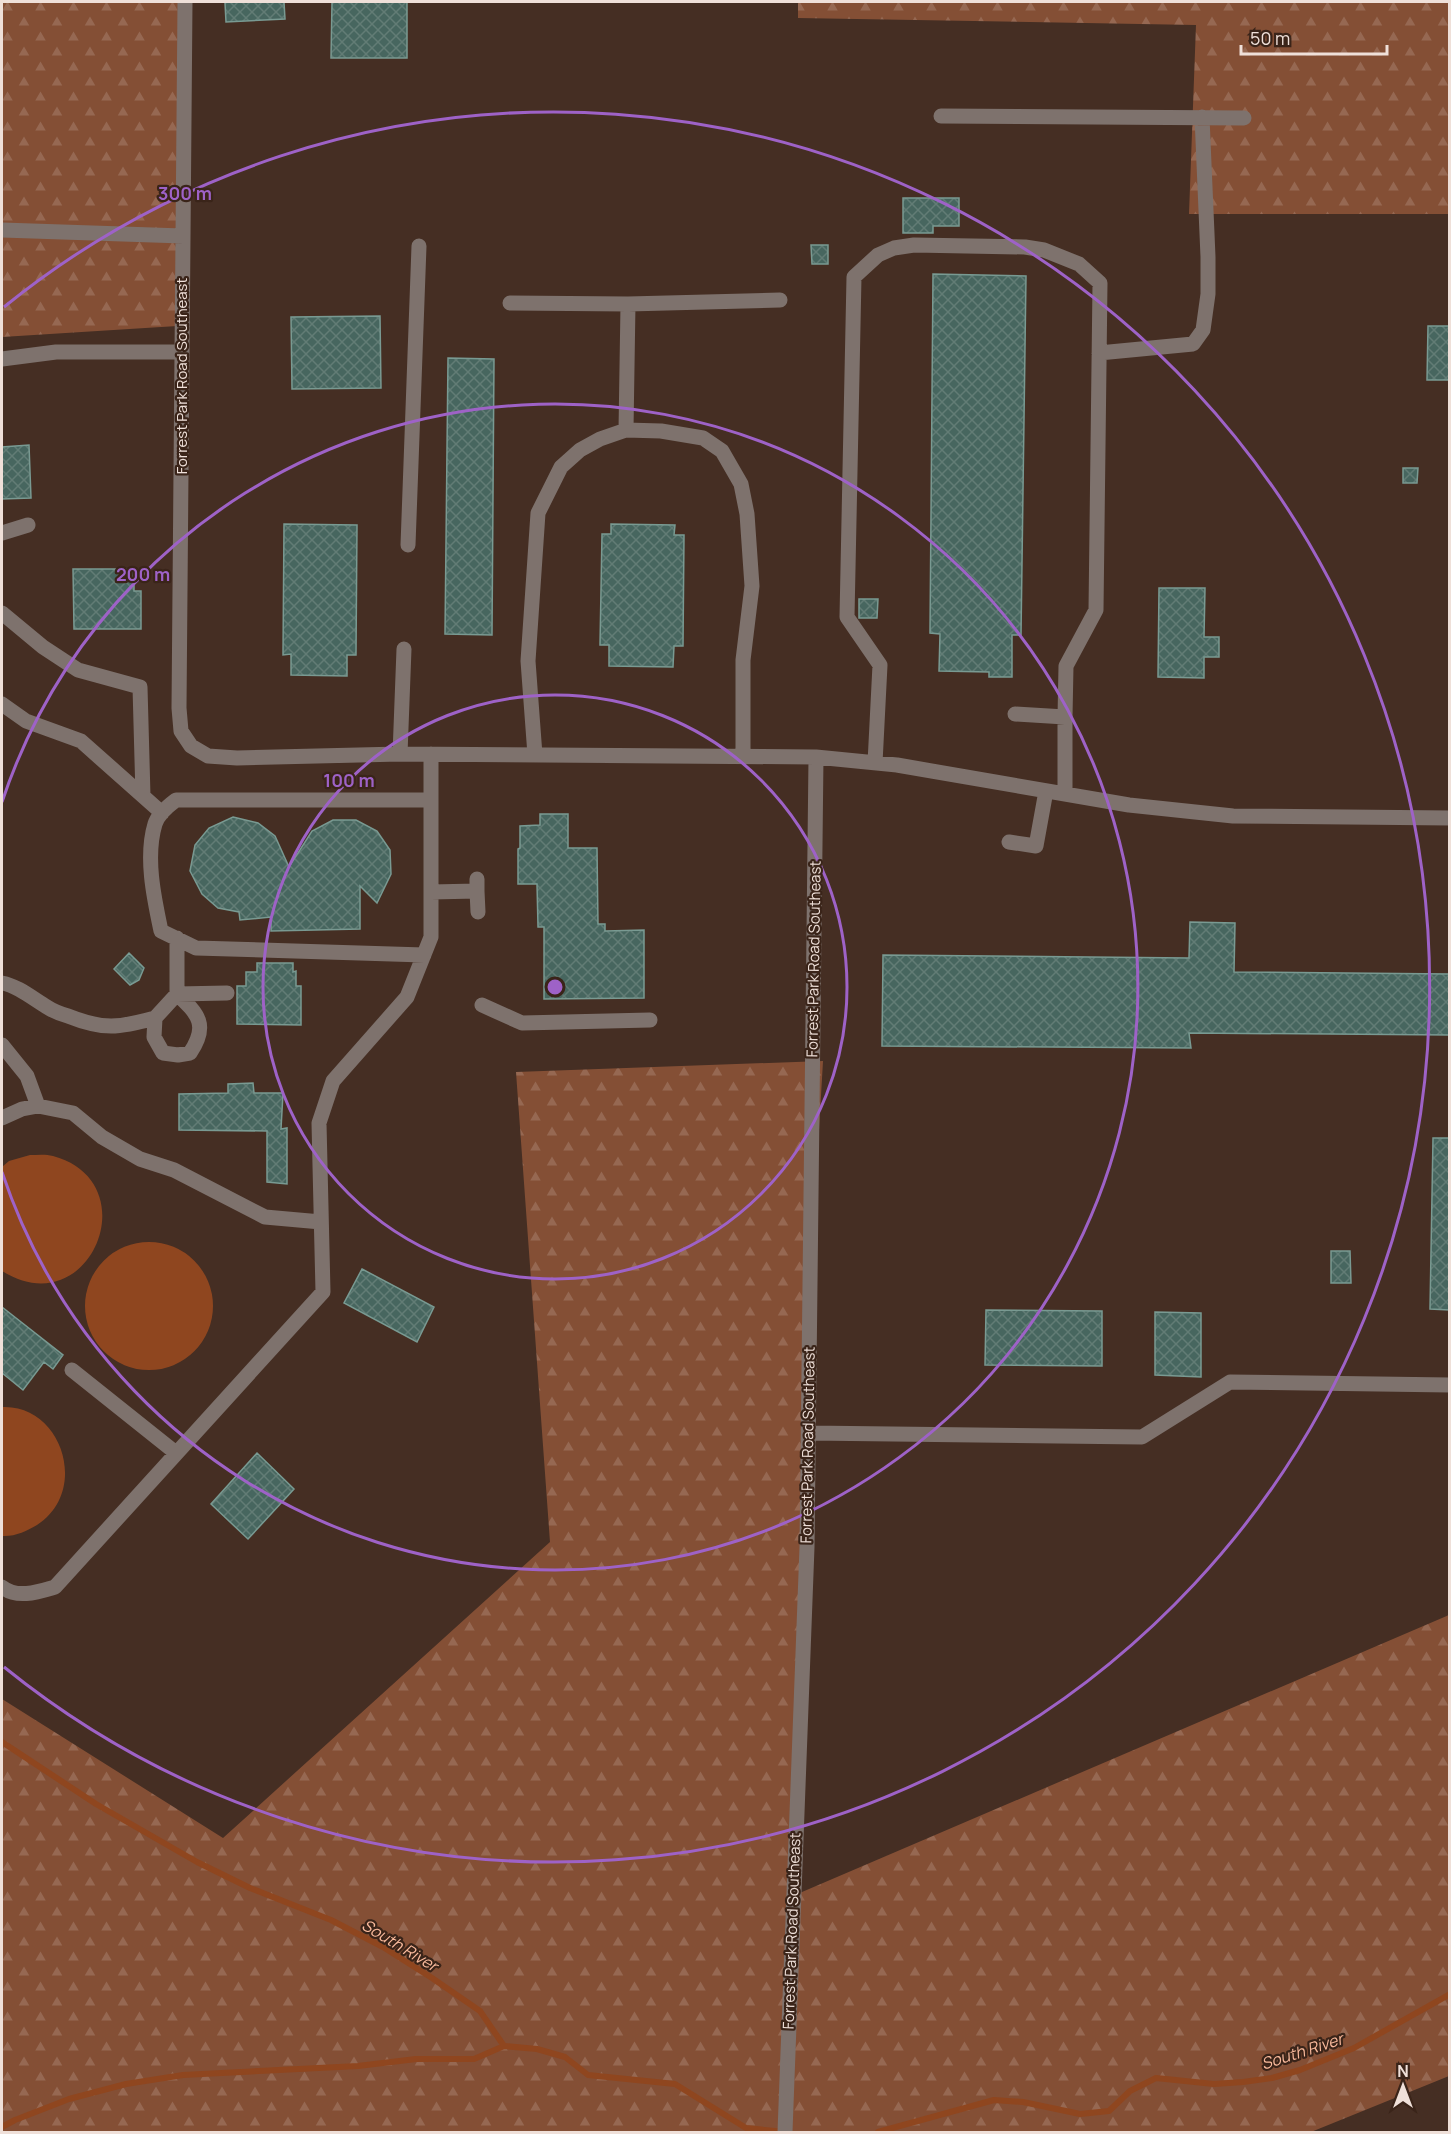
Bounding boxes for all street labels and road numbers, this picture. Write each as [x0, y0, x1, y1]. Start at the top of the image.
street label: Forrest Park Road Southeast [171, 278, 192, 474]
street label: Forrest Park Road Southeast [801, 860, 826, 1058]
street label: Forrest Park Road Southeast [795, 1346, 820, 1544]
street label: Forrest Park Road Southeast [778, 1832, 805, 2030]

